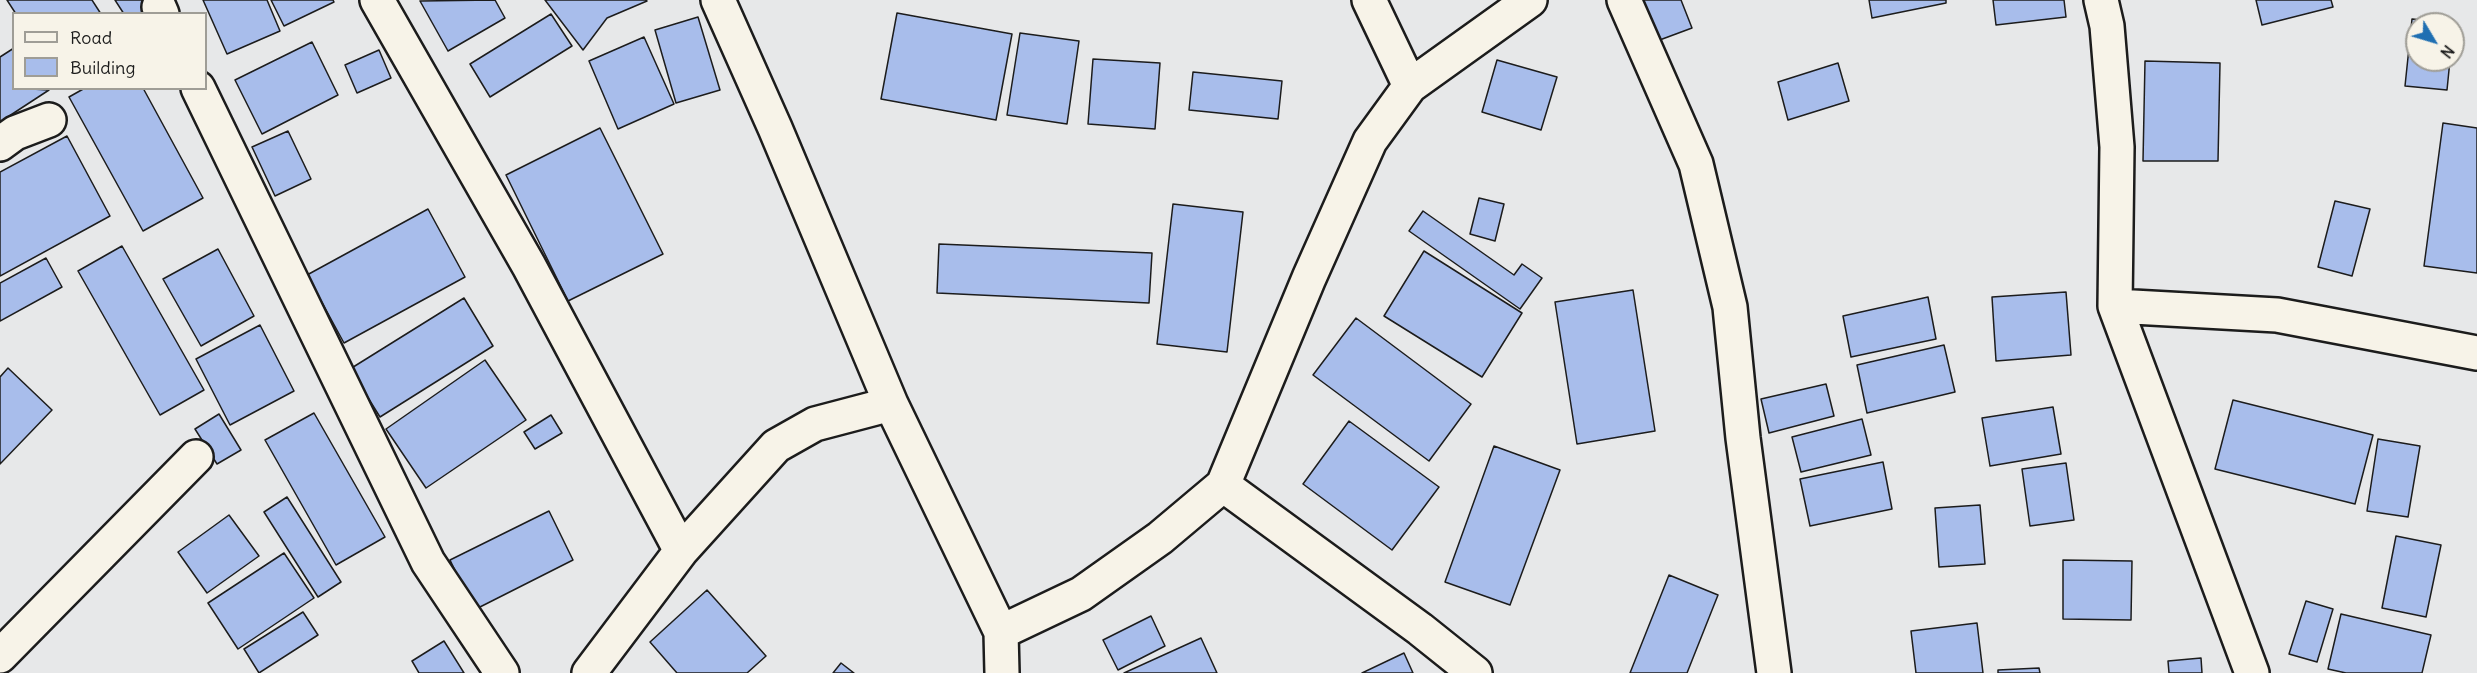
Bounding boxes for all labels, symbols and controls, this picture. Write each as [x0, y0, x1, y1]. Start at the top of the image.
legend [12, 12, 207, 90]
north arrow [2405, 12, 2465, 72]
text: Road [70, 26, 112, 49]
text: N [2436, 41, 2459, 62]
text: Building [70, 56, 135, 79]

